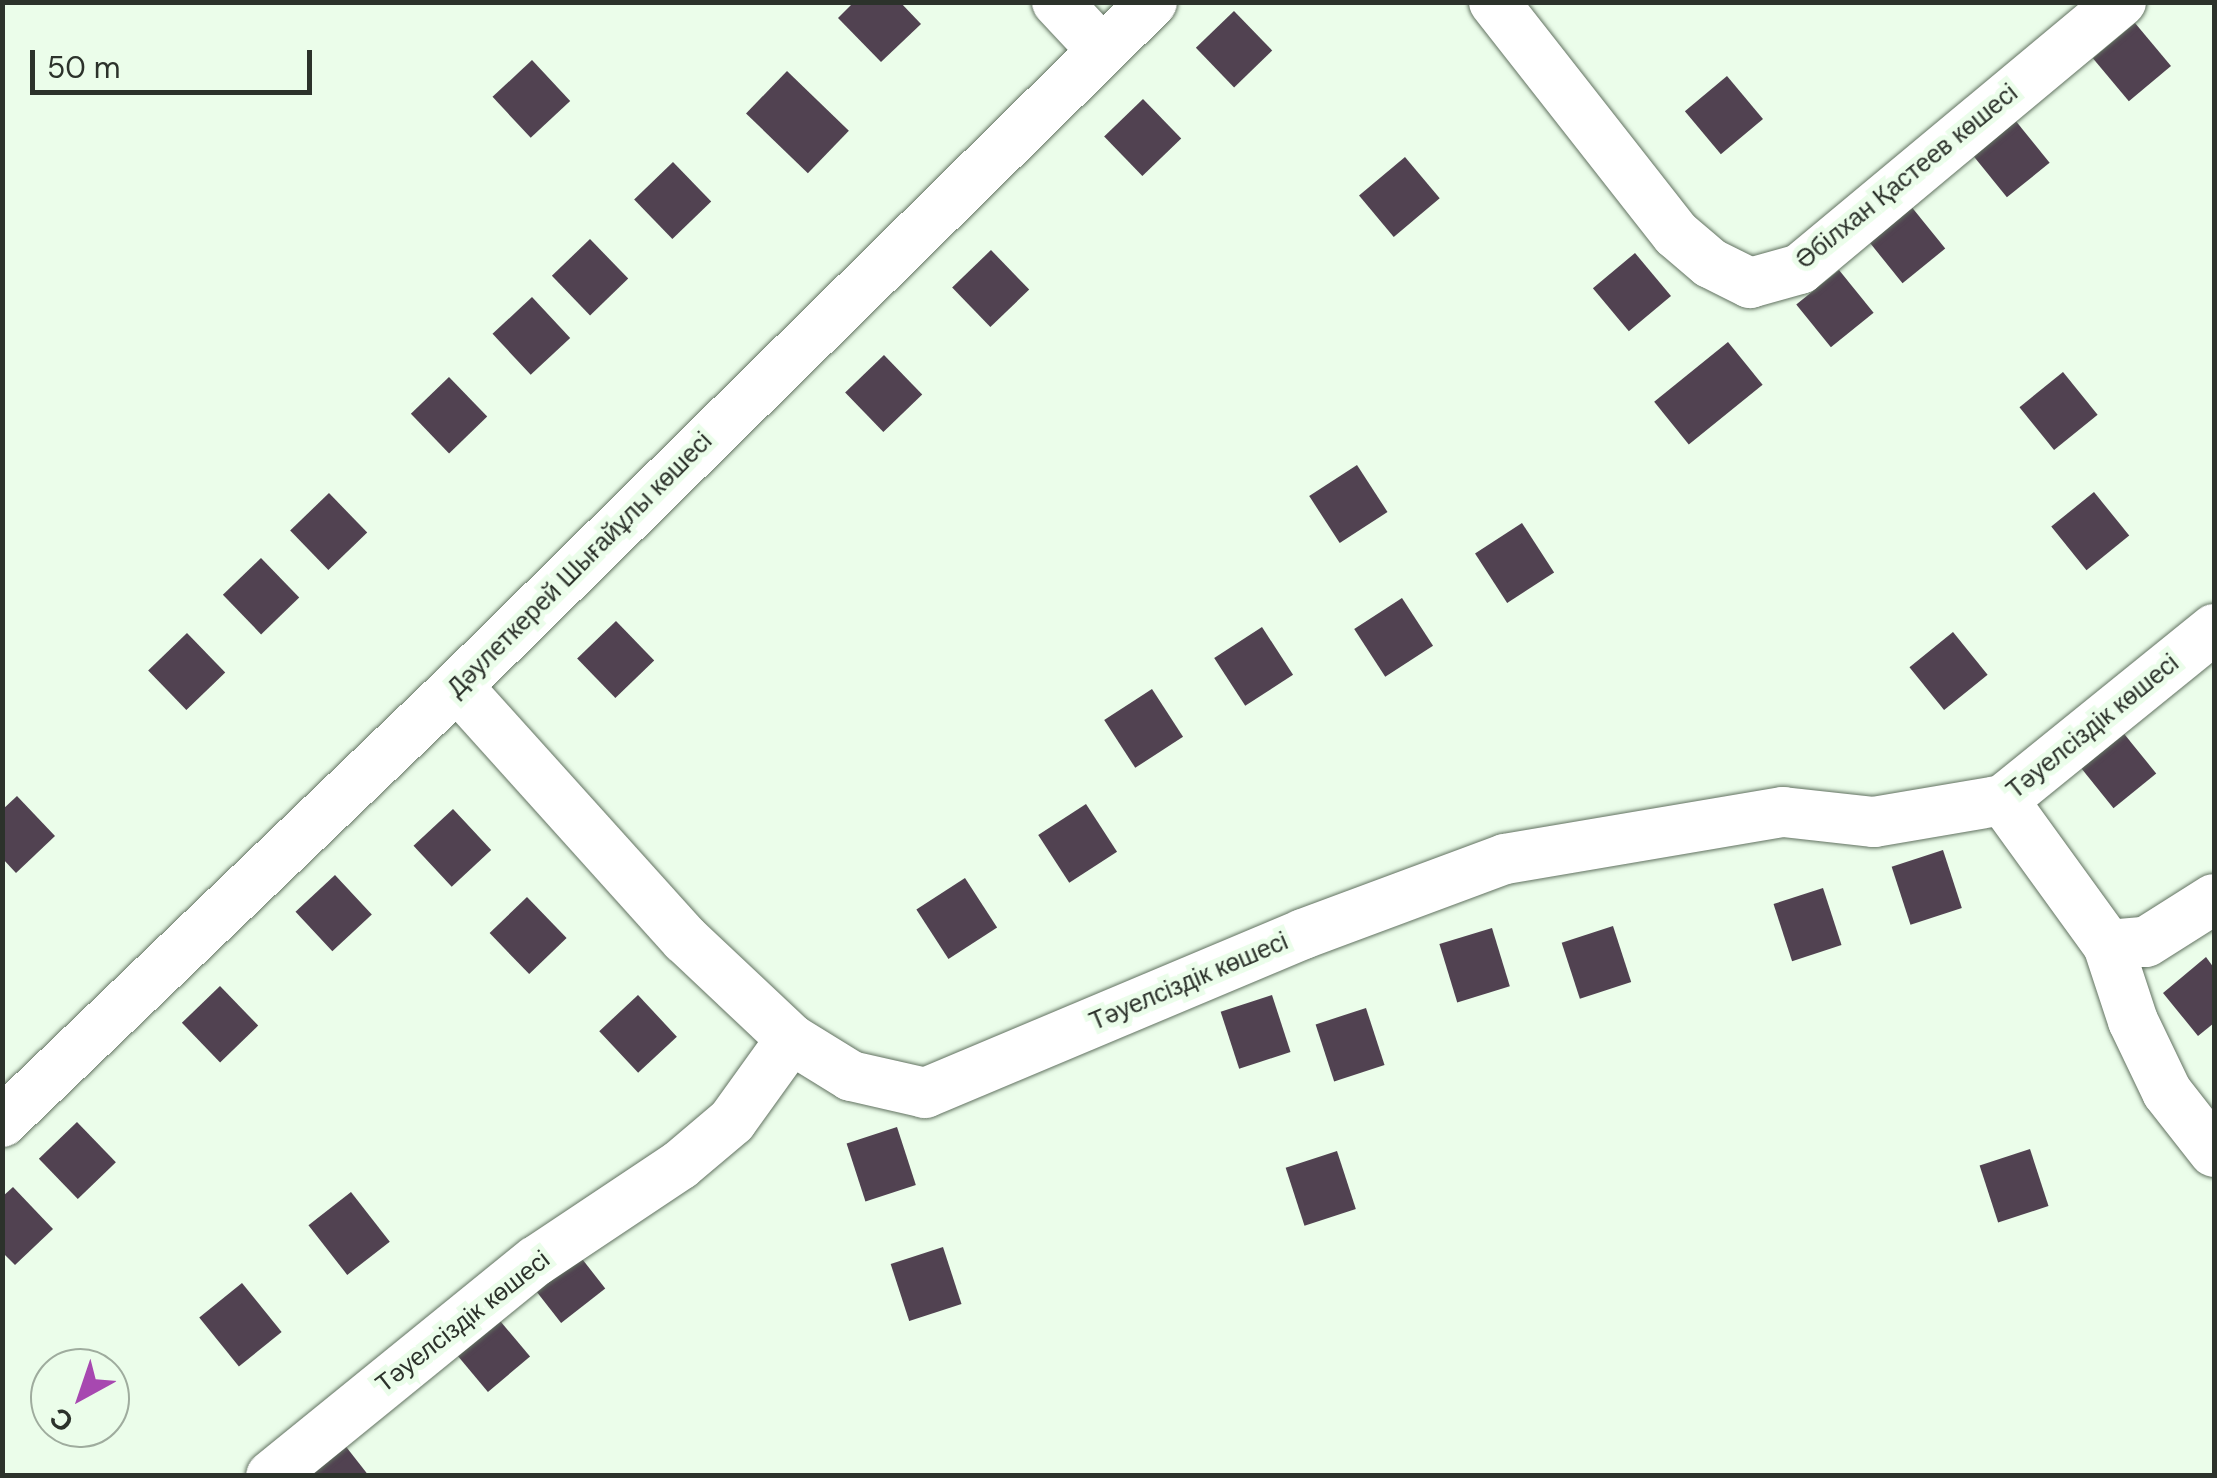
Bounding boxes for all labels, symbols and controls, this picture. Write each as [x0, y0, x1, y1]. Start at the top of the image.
scale bar [35, 30, 318, 92]
text: 50 m [47, 48, 121, 87]
street label: Әбілхан Қастеев көшесі [1790, 78, 2024, 276]
street label: Дәулеткерей Шығайұлы көшесі [441, 426, 719, 704]
street label: Тәуелсіздік көшесі [2001, 648, 2185, 806]
street label: Тәуелсіздік көшесі [1085, 927, 1293, 1037]
street label: Тәуелсіздік көшесі [370, 1245, 556, 1399]
north arrow [30, 1348, 130, 1448]
text: С [42, 1399, 81, 1441]

